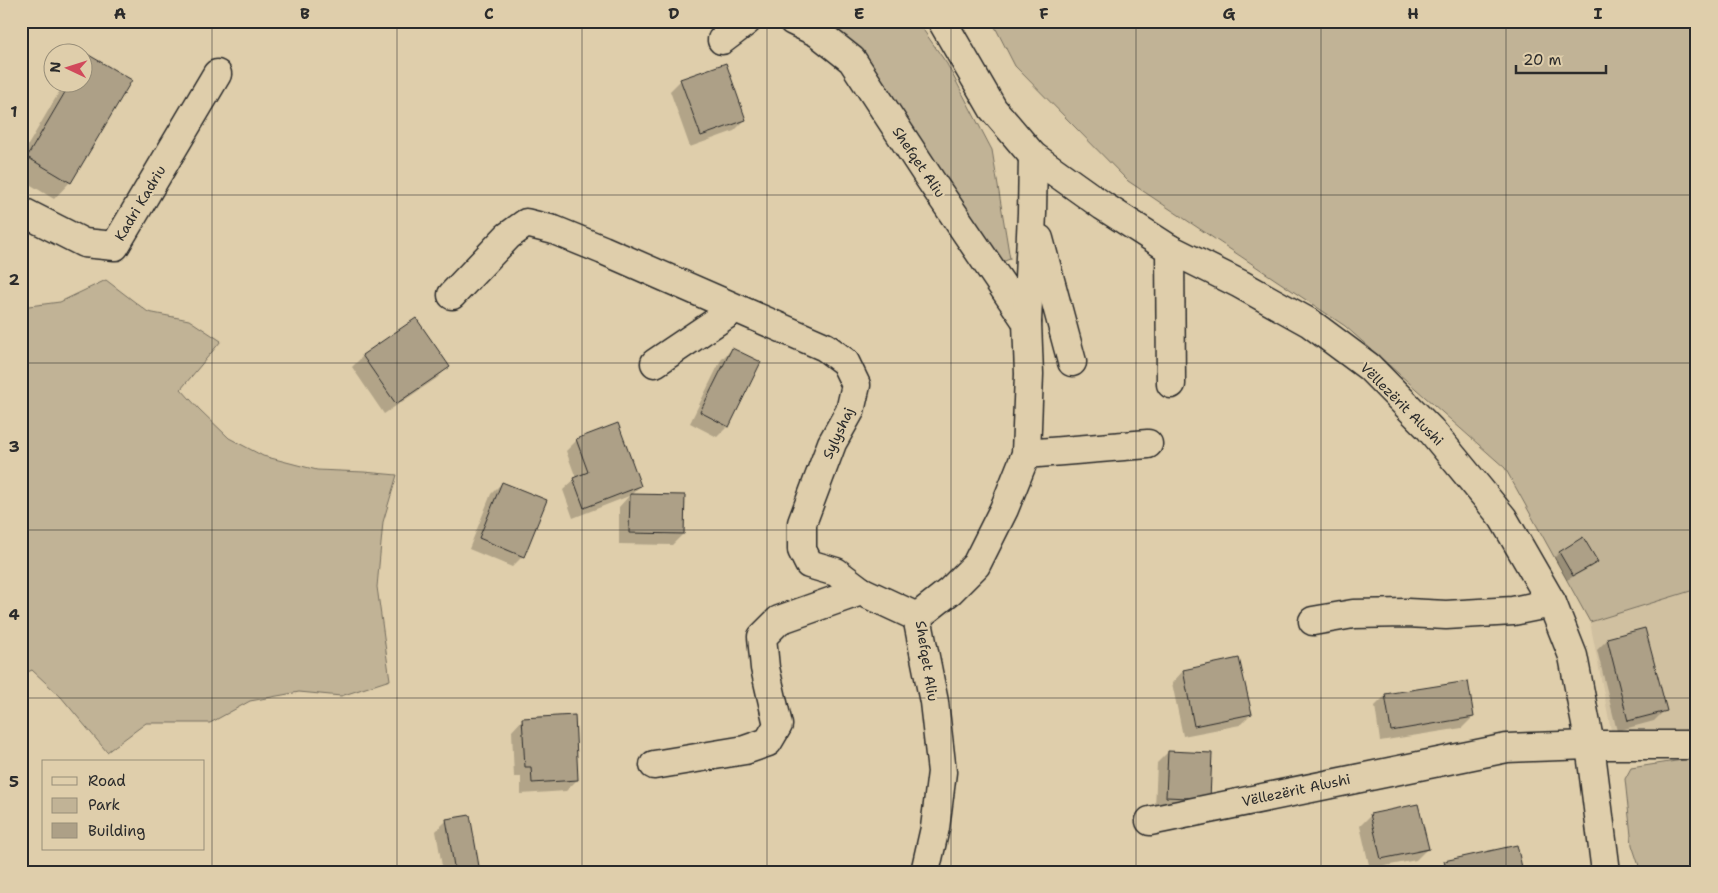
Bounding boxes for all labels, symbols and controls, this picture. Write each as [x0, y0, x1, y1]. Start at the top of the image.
text: A [114, 3, 126, 24]
text: B [300, 3, 310, 24]
text: C [484, 3, 494, 24]
text: D [668, 3, 680, 24]
text: E [854, 3, 864, 24]
text: F [1039, 3, 1049, 24]
text: G [1223, 3, 1236, 24]
text: H [1407, 3, 1419, 24]
text: I [1594, 3, 1603, 24]
north arrow [42, 42, 92, 92]
scale bar [1516, 42, 1606, 74]
text: 20 m [1523, 50, 1562, 70]
text: N [46, 61, 64, 73]
text: 1 [10, 101, 18, 122]
street label: Shefqet Aliu [889, 123, 949, 201]
street label: Kadri Kadriu [110, 162, 170, 244]
text: 2 [8, 269, 20, 290]
street label: Vëllezërit Alushi [1357, 359, 1447, 449]
street label: Sylyshaj [818, 404, 858, 462]
text: 3 [8, 436, 20, 457]
text: 4 [8, 604, 20, 625]
street label: Shefqet Aliu [912, 619, 942, 703]
legend [42, 760, 205, 850]
street label: Vëllezërit Alushi [1240, 770, 1352, 810]
text: 5 [9, 771, 19, 792]
text: Road [88, 771, 126, 791]
text: Park [88, 795, 120, 815]
text: Building [88, 821, 145, 841]

